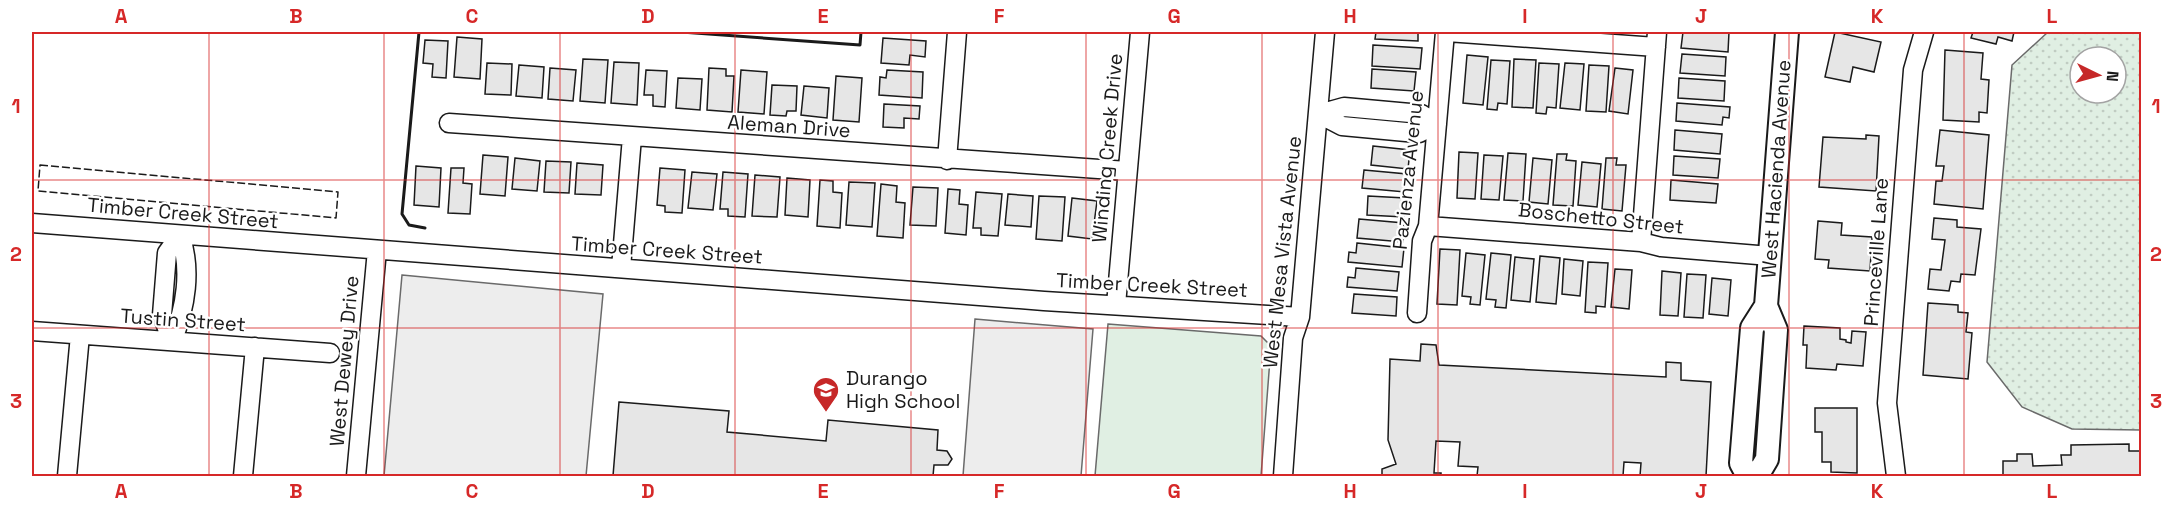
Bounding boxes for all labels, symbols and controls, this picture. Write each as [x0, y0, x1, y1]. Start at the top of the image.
text: A [115, 3, 128, 29]
text: B [289, 3, 303, 29]
text: C [466, 3, 479, 29]
text: D [641, 3, 655, 29]
text: E [817, 3, 829, 29]
text: F [994, 3, 1005, 29]
text: G [1167, 3, 1181, 29]
text: H [1343, 3, 1357, 29]
text: I [1522, 3, 1528, 29]
text: J [1695, 3, 1707, 29]
text: K [1871, 3, 1884, 29]
text: L [2047, 3, 2058, 29]
north arrow [2068, 45, 2128, 105]
street label: Winding Creek Drive [1086, 52, 1128, 244]
street label: West Hacienda Avenue [1755, 59, 1797, 279]
text: N [2102, 70, 2123, 83]
street label: Pazienza Avenue [1387, 89, 1429, 251]
text: 1 [11, 93, 21, 119]
text: 1 [2151, 93, 2161, 119]
street label: Aleman Drive [727, 109, 851, 143]
street label: West Mesa Vista Avenue [1257, 135, 1307, 369]
street label: Princeville Lane [1858, 177, 1894, 327]
street label: Timber Creek Street [86, 192, 280, 234]
street label: Boschetto Street [1517, 196, 1685, 240]
street label: Timber Creek Street [570, 230, 764, 270]
text: 2 [10, 241, 22, 267]
text: 2 [2150, 241, 2162, 267]
street label: Timber Creek Street [1056, 267, 1248, 303]
street label: West Dewey Drive [324, 274, 364, 448]
street label: Tustin Street [120, 303, 246, 337]
place label: Durango High School [846, 365, 960, 414]
school or university icon: Durango High School [811, 375, 841, 413]
text: 3 [10, 388, 22, 414]
text: 3 [2150, 388, 2162, 414]
text: A [115, 478, 128, 504]
text: B [289, 478, 303, 504]
text: C [466, 478, 479, 504]
text: D [641, 478, 655, 504]
text: E [817, 478, 829, 504]
text: F [994, 478, 1005, 504]
text: G [1167, 478, 1181, 504]
text: H [1343, 478, 1357, 504]
text: I [1522, 478, 1528, 504]
text: J [1695, 478, 1707, 504]
text: K [1871, 478, 1884, 504]
text: L [2047, 478, 2058, 504]

